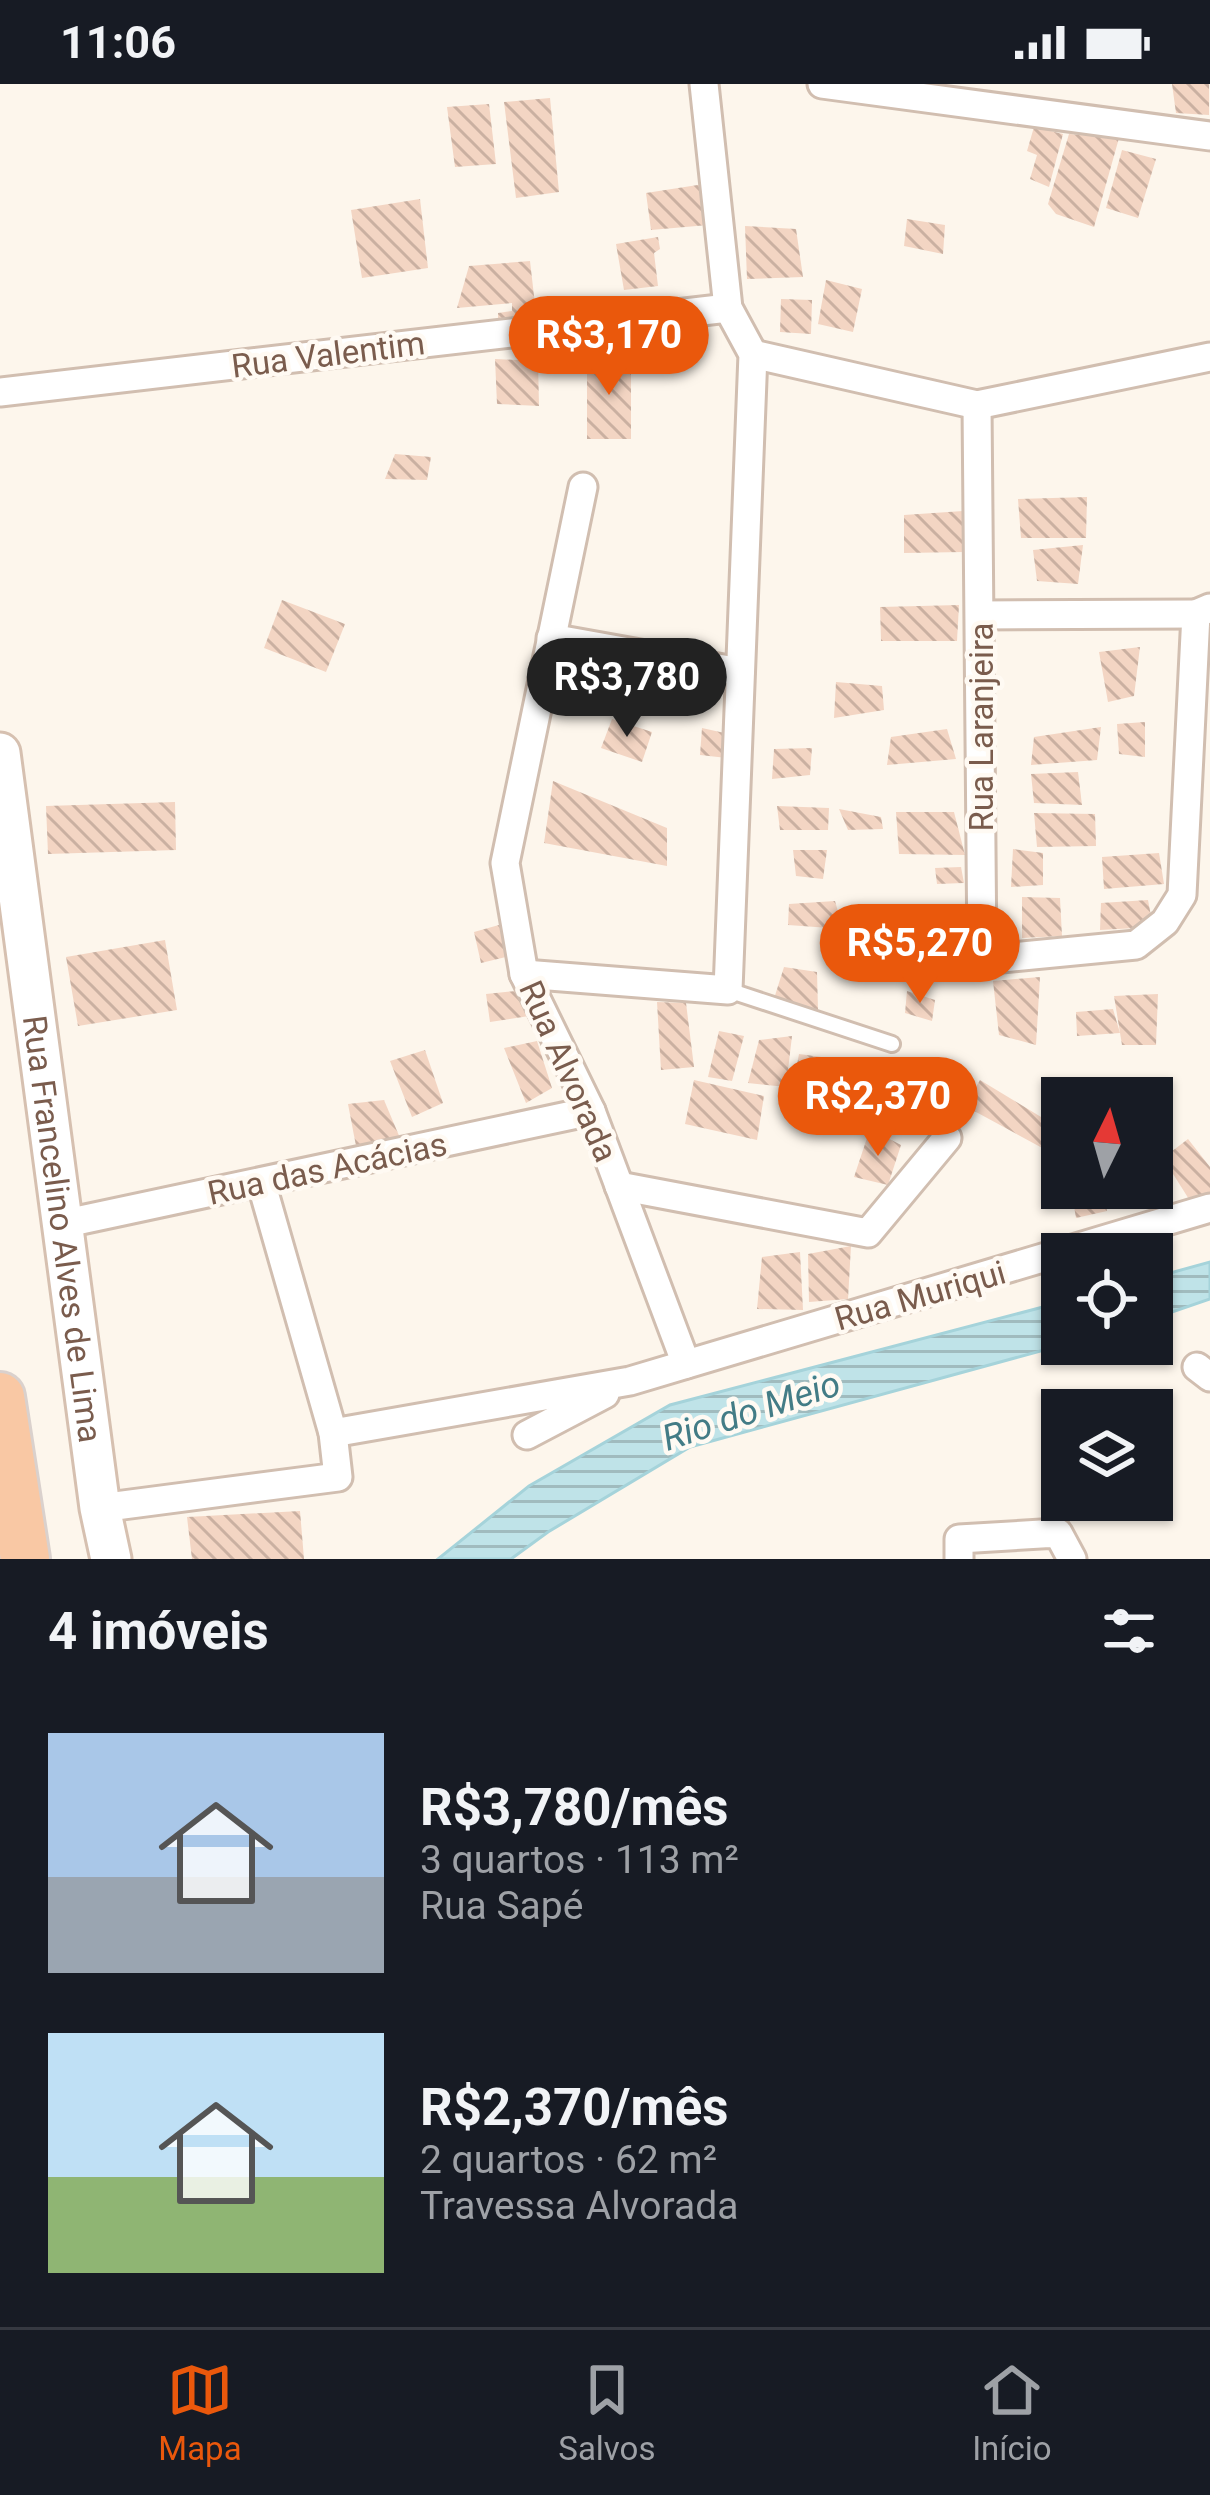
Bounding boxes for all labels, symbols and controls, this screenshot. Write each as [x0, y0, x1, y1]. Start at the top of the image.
text: 11:06 [60, 16, 176, 69]
pin: R$3,170 [498, 296, 720, 398]
text: R$3,170 [536, 312, 682, 358]
street label: Rua Valentim [229, 323, 427, 386]
street label: Rua Laranjeira [962, 622, 1001, 832]
pin: R$3,780 [516, 638, 738, 740]
text: R$3,780 [554, 654, 700, 700]
pin: R$5,270 [809, 904, 1031, 1006]
text: R$5,270 [847, 920, 993, 966]
street label: Rua Alvorada [511, 975, 626, 1168]
street label: Rua Francelino Alves de Lima [15, 1013, 110, 1445]
pin: R$2,370 [767, 1057, 989, 1159]
text: R$2,370 [805, 1073, 951, 1119]
north arrow [1041, 1077, 1173, 1209]
map controls [1041, 1077, 1173, 1521]
street label: Rua das Acácias [204, 1124, 450, 1213]
button: locate [1041, 1233, 1173, 1365]
street label: Rua Muriqui [830, 1252, 1010, 1338]
water label: Rio do Meio [657, 1362, 846, 1459]
button: layers [1041, 1389, 1173, 1521]
icon: filters [1096, 1598, 1162, 1664]
text: 4 imóveis [48, 1602, 269, 1661]
text: R$3,780/mês [420, 1778, 728, 1837]
icon: home [144, 1781, 288, 1925]
text: 3 quartos · 113 m² [420, 1837, 739, 1883]
text: Rua Sapé [420, 1883, 583, 1929]
text: R$2,370/mês [420, 2078, 728, 2137]
icon: home [144, 2081, 288, 2225]
text: 2 quartos · 62 m² [420, 2137, 717, 2183]
text: Travessa Alvorada [420, 2183, 738, 2229]
tab: Mapa [158, 2357, 242, 2468]
tab: Salvos [558, 2357, 655, 2468]
tab: Início [972, 2357, 1052, 2468]

